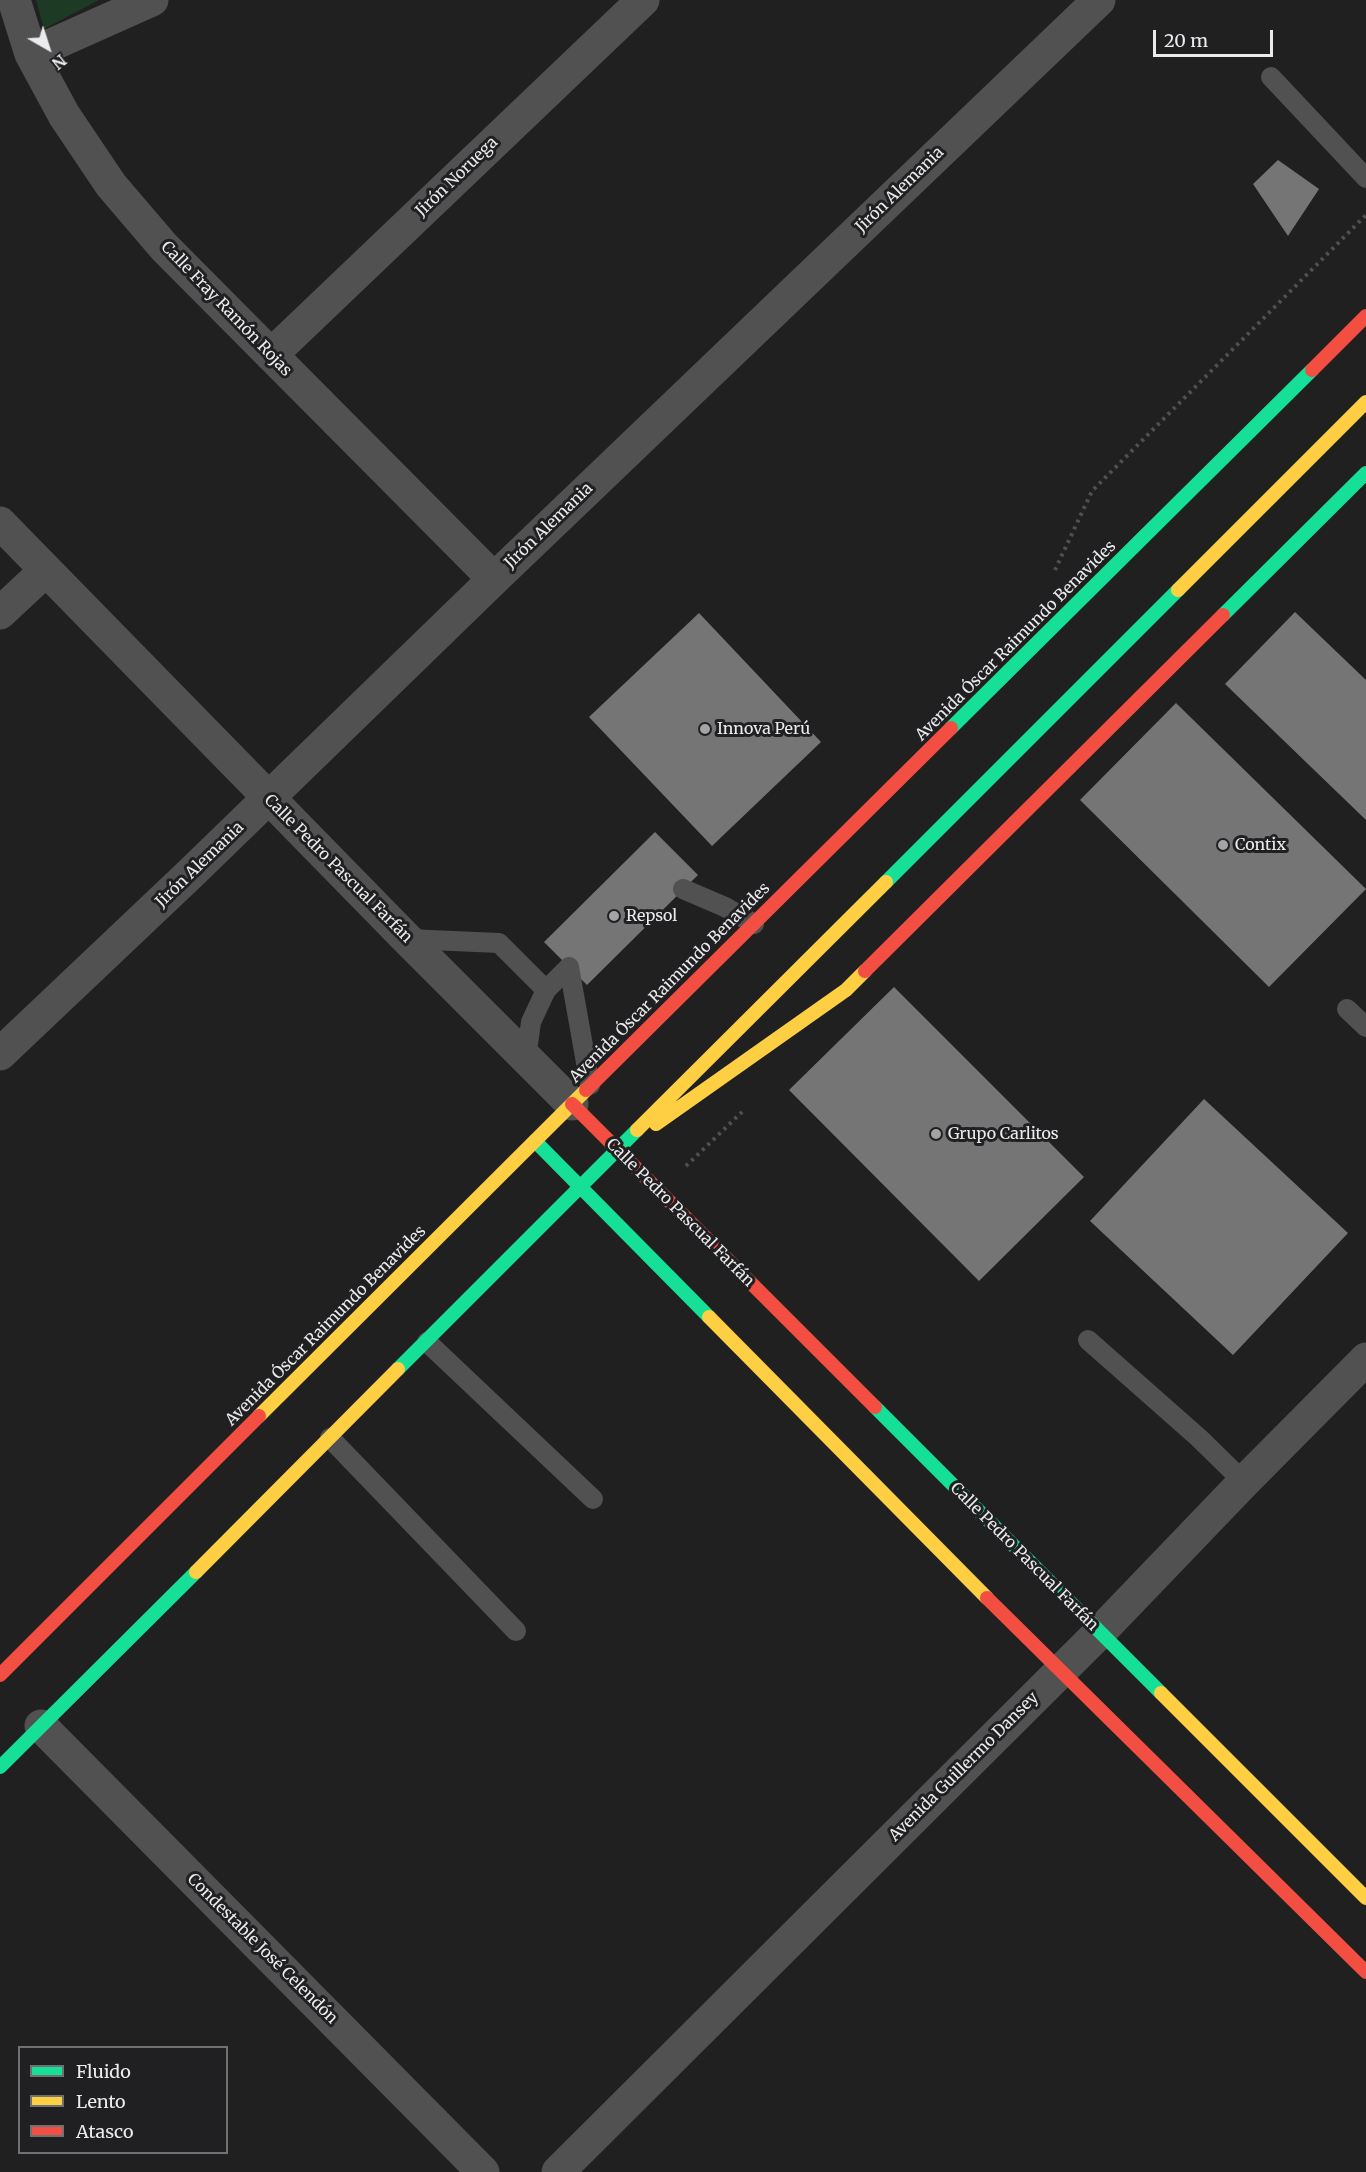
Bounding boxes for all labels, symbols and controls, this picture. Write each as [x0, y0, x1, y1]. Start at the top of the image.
north arrow [18, 18, 78, 78]
scale bar [1156, 18, 1276, 56]
text: 20 m [1164, 29, 1208, 52]
text: N [48, 50, 71, 74]
street label: Jirón Noruega [412, 133, 502, 221]
street label: Jirón Alemania [852, 143, 948, 237]
street label: Calle Fray Ramón Rojas [157, 238, 295, 380]
street label: Jirón Alemania [501, 479, 597, 573]
street label: Avenida Óscar Raimundo Benavides [912, 537, 1120, 745]
place label: Innova Perú [717, 719, 810, 739]
marker: Innova Perú [698, 722, 712, 736]
street label: Calle Pedro Pascual Farfán [260, 791, 416, 947]
street label: Jirón Alemania [152, 818, 248, 912]
place label: Contix [1235, 835, 1286, 855]
marker: Contix [1216, 838, 1230, 852]
street label: Avenida Óscar Raimundo Benavides [566, 879, 774, 1087]
place label: Repsol [626, 906, 677, 926]
marker: Repsol [607, 909, 621, 923]
place label: Grupo Carlitos [948, 1124, 1059, 1144]
marker: Grupo Carlitos [929, 1127, 943, 1141]
street label: Calle Pedro Pascual Farfán [602, 1135, 758, 1291]
street label: Avenida Óscar Raimundo Benavides [222, 1222, 430, 1430]
street label: Calle Pedro Pascual Farfán [946, 1479, 1102, 1635]
street label: Avenida Guillermo Dansey [885, 1688, 1043, 1846]
street label: Condestable José Celendón [183, 1870, 341, 2028]
legend [18, 2046, 228, 2154]
text: Fluido [76, 2060, 131, 2083]
text: Lento [76, 2090, 126, 2113]
text: Atasco [76, 2120, 134, 2143]

